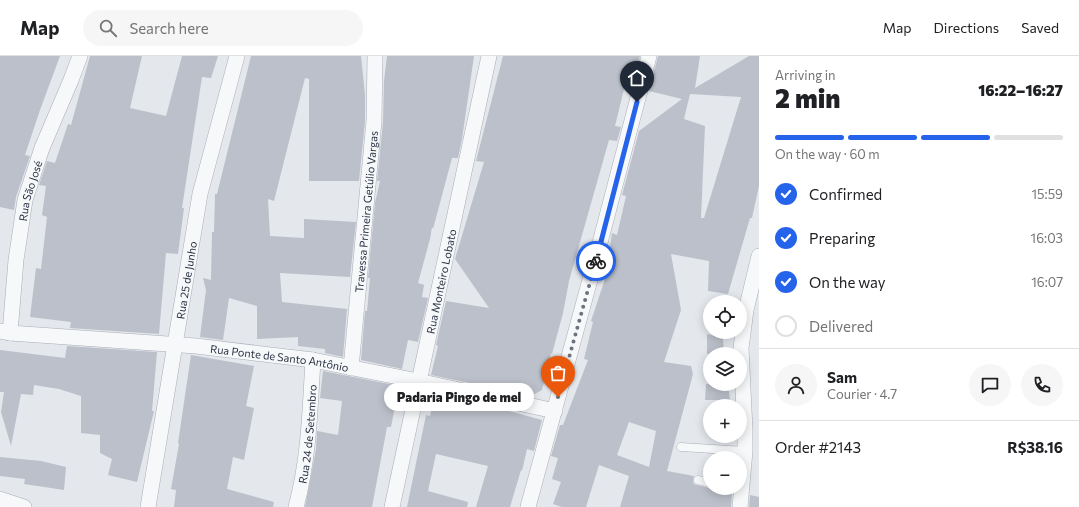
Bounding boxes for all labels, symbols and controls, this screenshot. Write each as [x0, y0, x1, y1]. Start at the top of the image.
search box [83, 10, 363, 46]
text: Map [20, 16, 59, 39]
icon: search [97, 17, 119, 39]
text: Search here [129, 19, 209, 37]
text: Map [883, 19, 912, 36]
text: Directions [934, 19, 999, 36]
text: Saved [1021, 19, 1059, 36]
pin [620, 61, 654, 102]
icon: home [626, 67, 648, 89]
text: Arriving in [775, 67, 835, 83]
text: 16:22–16:27 [978, 81, 1063, 99]
text: 2 min [775, 82, 840, 113]
street label: Travessa Primeira Getúlio Vargas [352, 130, 380, 293]
text: On the way · 60 m [775, 146, 880, 162]
street label: Rua São José [15, 158, 44, 222]
icon: check [775, 183, 797, 205]
text: Confirmed [809, 185, 882, 203]
text: 15:59 [1032, 186, 1063, 202]
street label: Rua Monteiro Lobato [423, 227, 458, 335]
icon: check [775, 227, 797, 249]
text: Preparing [809, 229, 875, 247]
text: 16:03 [1031, 230, 1063, 246]
street label: Rua 25 de Junho [173, 240, 199, 320]
courier [576, 241, 616, 281]
icon: bike [585, 250, 607, 272]
icon: check [775, 271, 797, 293]
text: On the way [809, 273, 886, 291]
text: 16:07 [1031, 274, 1063, 290]
map controls [703, 295, 747, 495]
button: locate [703, 295, 747, 339]
text: Delivered [809, 317, 873, 335]
street label: Rua Ponte de Santo Antônio [210, 341, 350, 374]
button: layers [703, 347, 747, 391]
pin [541, 356, 575, 397]
icon: bag [547, 362, 569, 384]
button: person [775, 364, 817, 406]
button: chat [969, 364, 1011, 406]
button: phone [1021, 364, 1063, 406]
text: Sam [827, 368, 857, 386]
callout: Padaria Pingo de mel [384, 383, 534, 411]
street label: Rua 24 de Setembro [295, 384, 318, 485]
text: Courier · 4.7 [827, 386, 897, 402]
text: Padaria Pingo de mel [397, 389, 521, 405]
button: + [703, 399, 747, 443]
text: Order #2143 [775, 438, 861, 456]
text: R$38.16 [1007, 438, 1063, 456]
button: − [703, 451, 747, 495]

